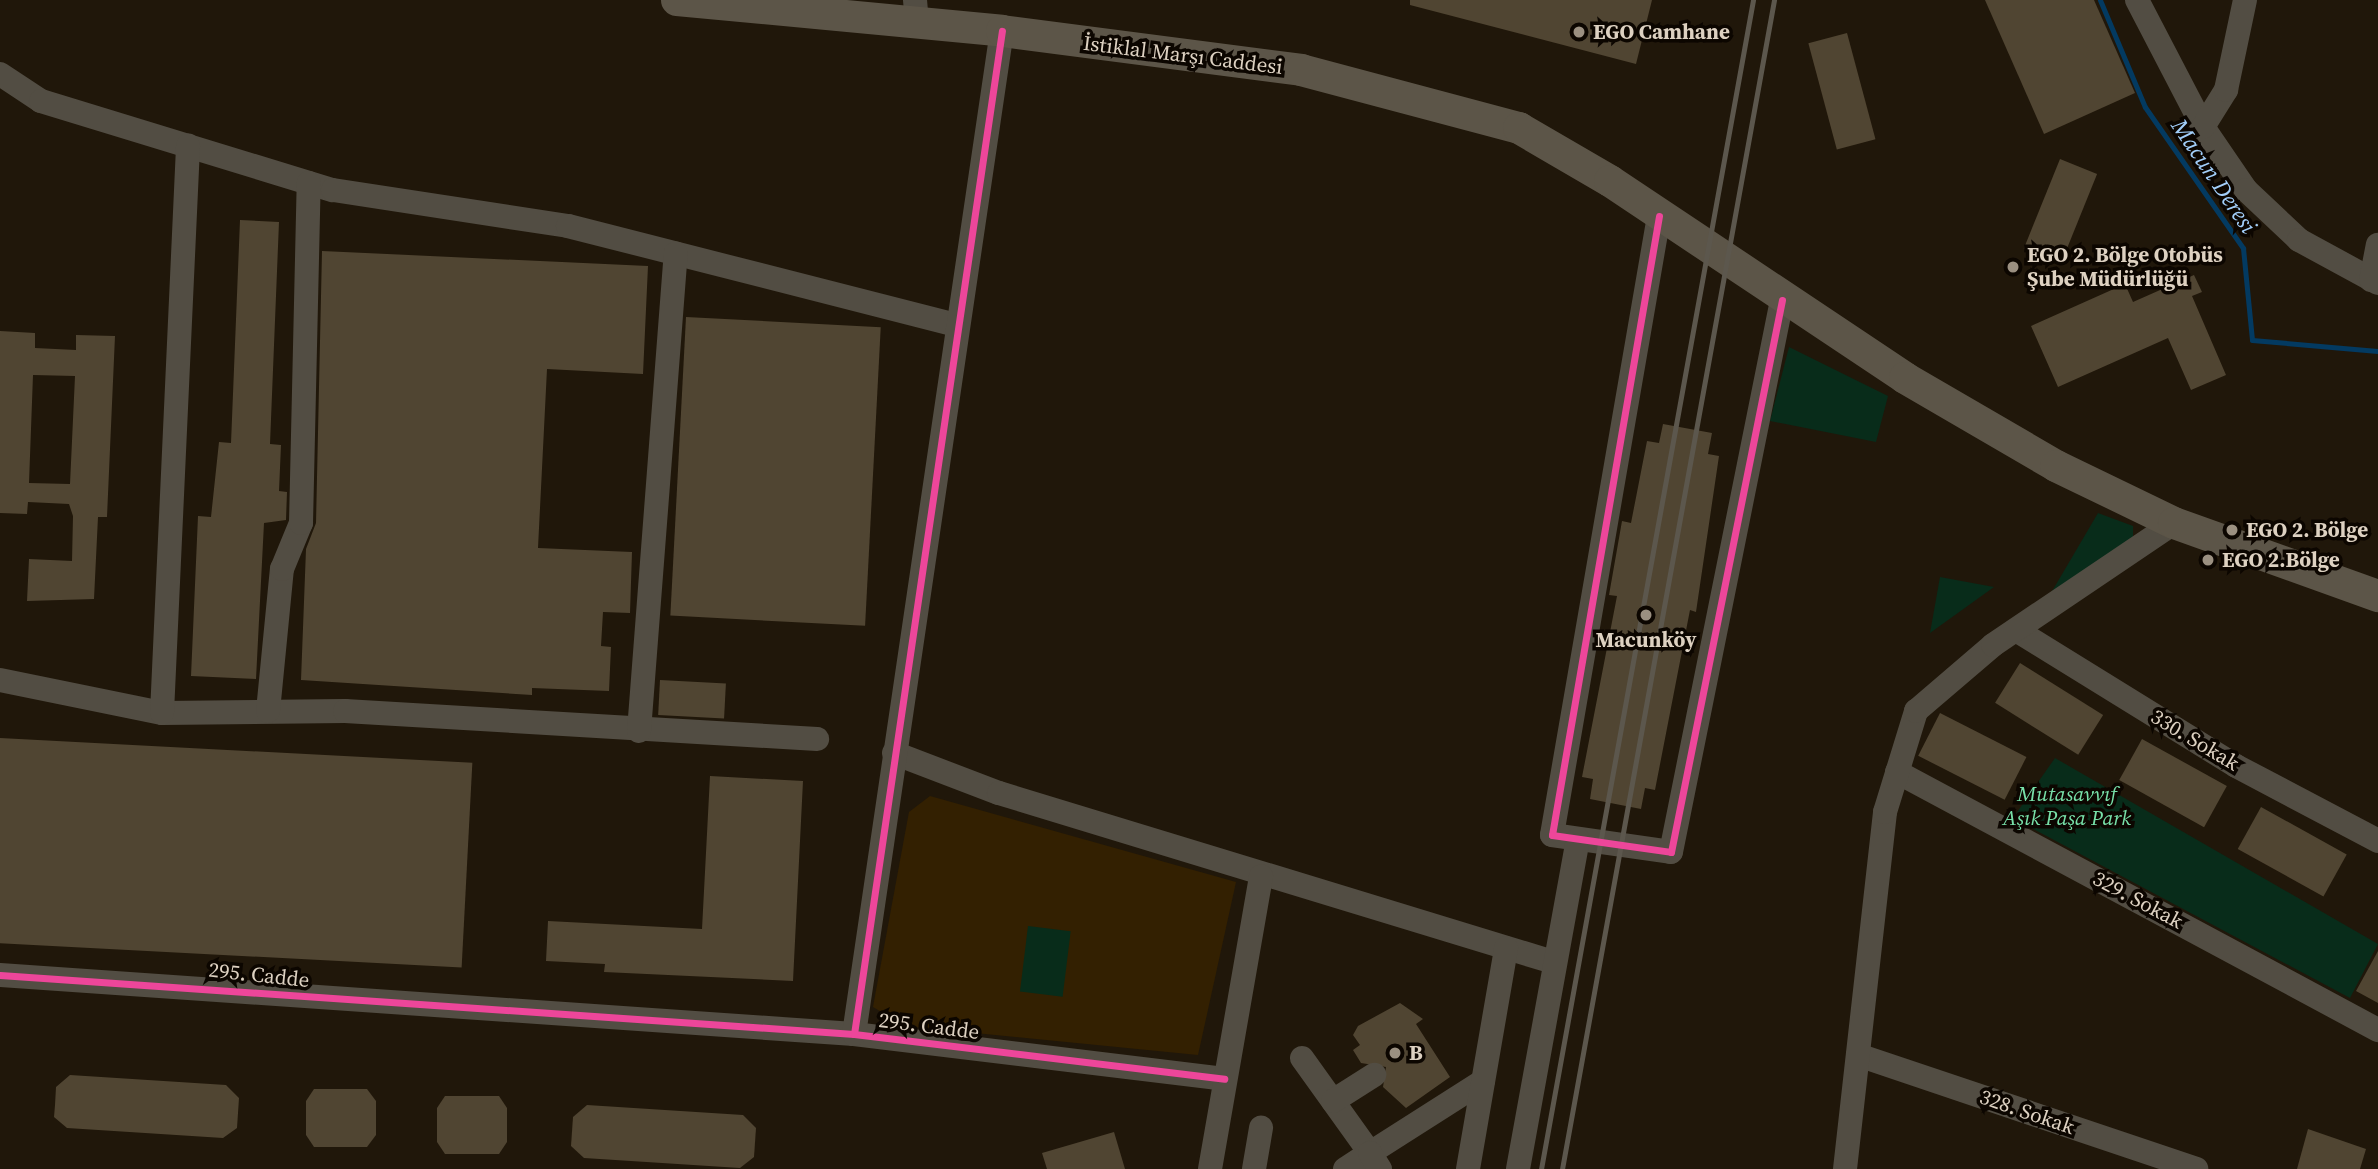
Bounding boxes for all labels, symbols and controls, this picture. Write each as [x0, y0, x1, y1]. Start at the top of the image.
place label: EGO Camhane [1593, 19, 1730, 45]
marker: EGO Camhane [1571, 24, 1587, 40]
street label: İstiklal Marşı Caddesi [1082, 30, 1284, 80]
water label: Macun Deresi [2166, 113, 2262, 239]
place label: EGO 2. Bölge Otobüs Şube Müdürlüğü [2027, 242, 2223, 292]
marker: EGO 2. Bölge Otobüs Şube Müdürlüğü [2005, 259, 2021, 275]
place label: EGO 2. Bölge [2246, 517, 2368, 543]
marker: EGO 2. Bölge [2224, 522, 2240, 538]
place label: EGO 2.Bölge [2222, 547, 2340, 573]
marker: EGO 2.Bölge [2200, 552, 2216, 568]
marker: Macunköy [1636, 605, 1656, 625]
place label: Macunköy [1596, 627, 1696, 653]
street label: 330. Sokak [2146, 704, 2244, 776]
park label: Mutasavvıf Aşık Paşa Park [2003, 781, 2131, 831]
street label: 329. Sokak [2089, 866, 2187, 934]
street label: 295. Cadde [207, 957, 311, 993]
street label: 295. Cadde [877, 1007, 981, 1045]
place label: B [1409, 1040, 1423, 1066]
marker: B [1387, 1045, 1403, 1061]
street label: 328. Sokak [1976, 1084, 2078, 1140]

